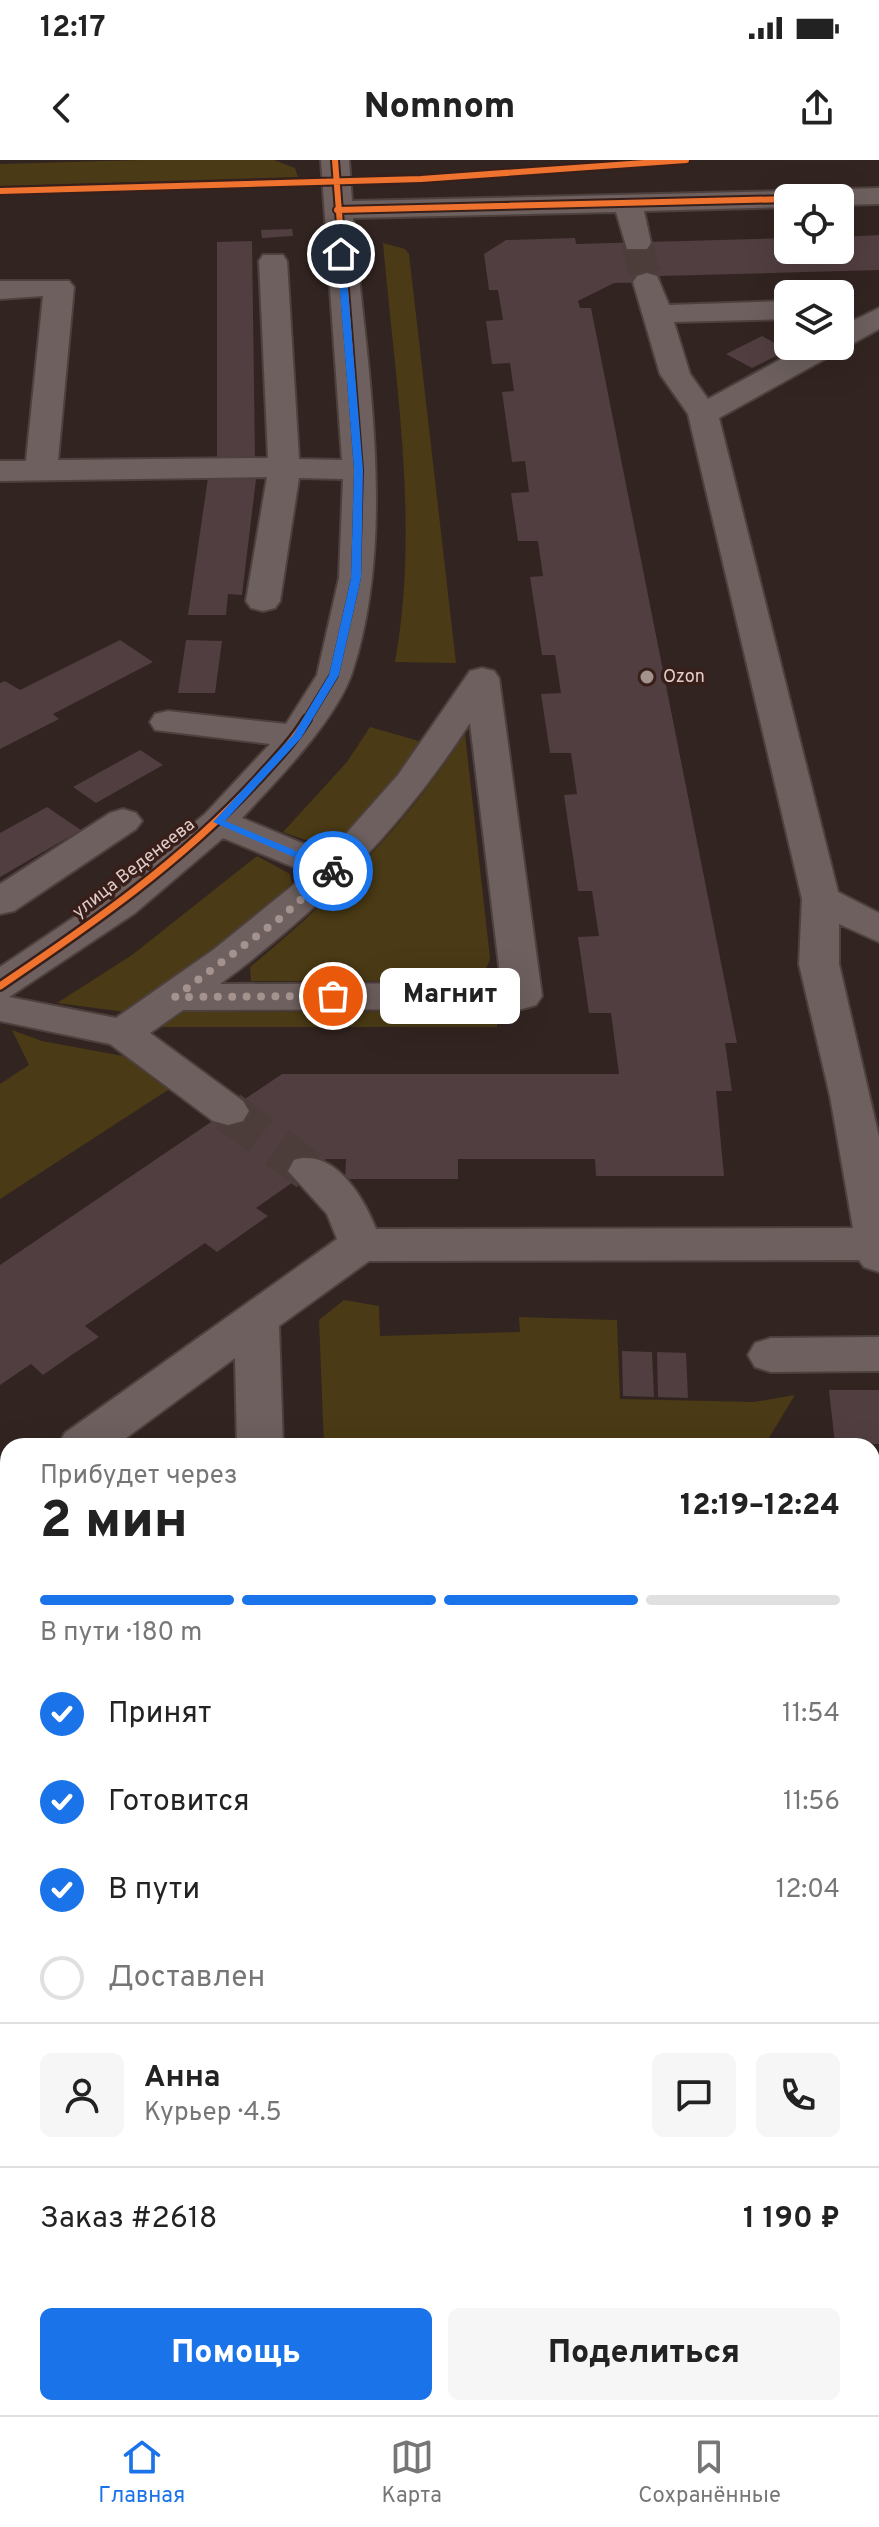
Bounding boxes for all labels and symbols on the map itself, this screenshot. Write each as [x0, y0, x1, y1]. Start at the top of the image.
pin [307, 220, 375, 288]
place label: Ozon [663, 666, 705, 689]
marker: Ozon [638, 668, 656, 686]
street label: улица Веденеева [68, 814, 200, 924]
courier [293, 831, 373, 911]
pin [299, 962, 367, 1030]
callout: Магнит [381, 968, 521, 1024]

